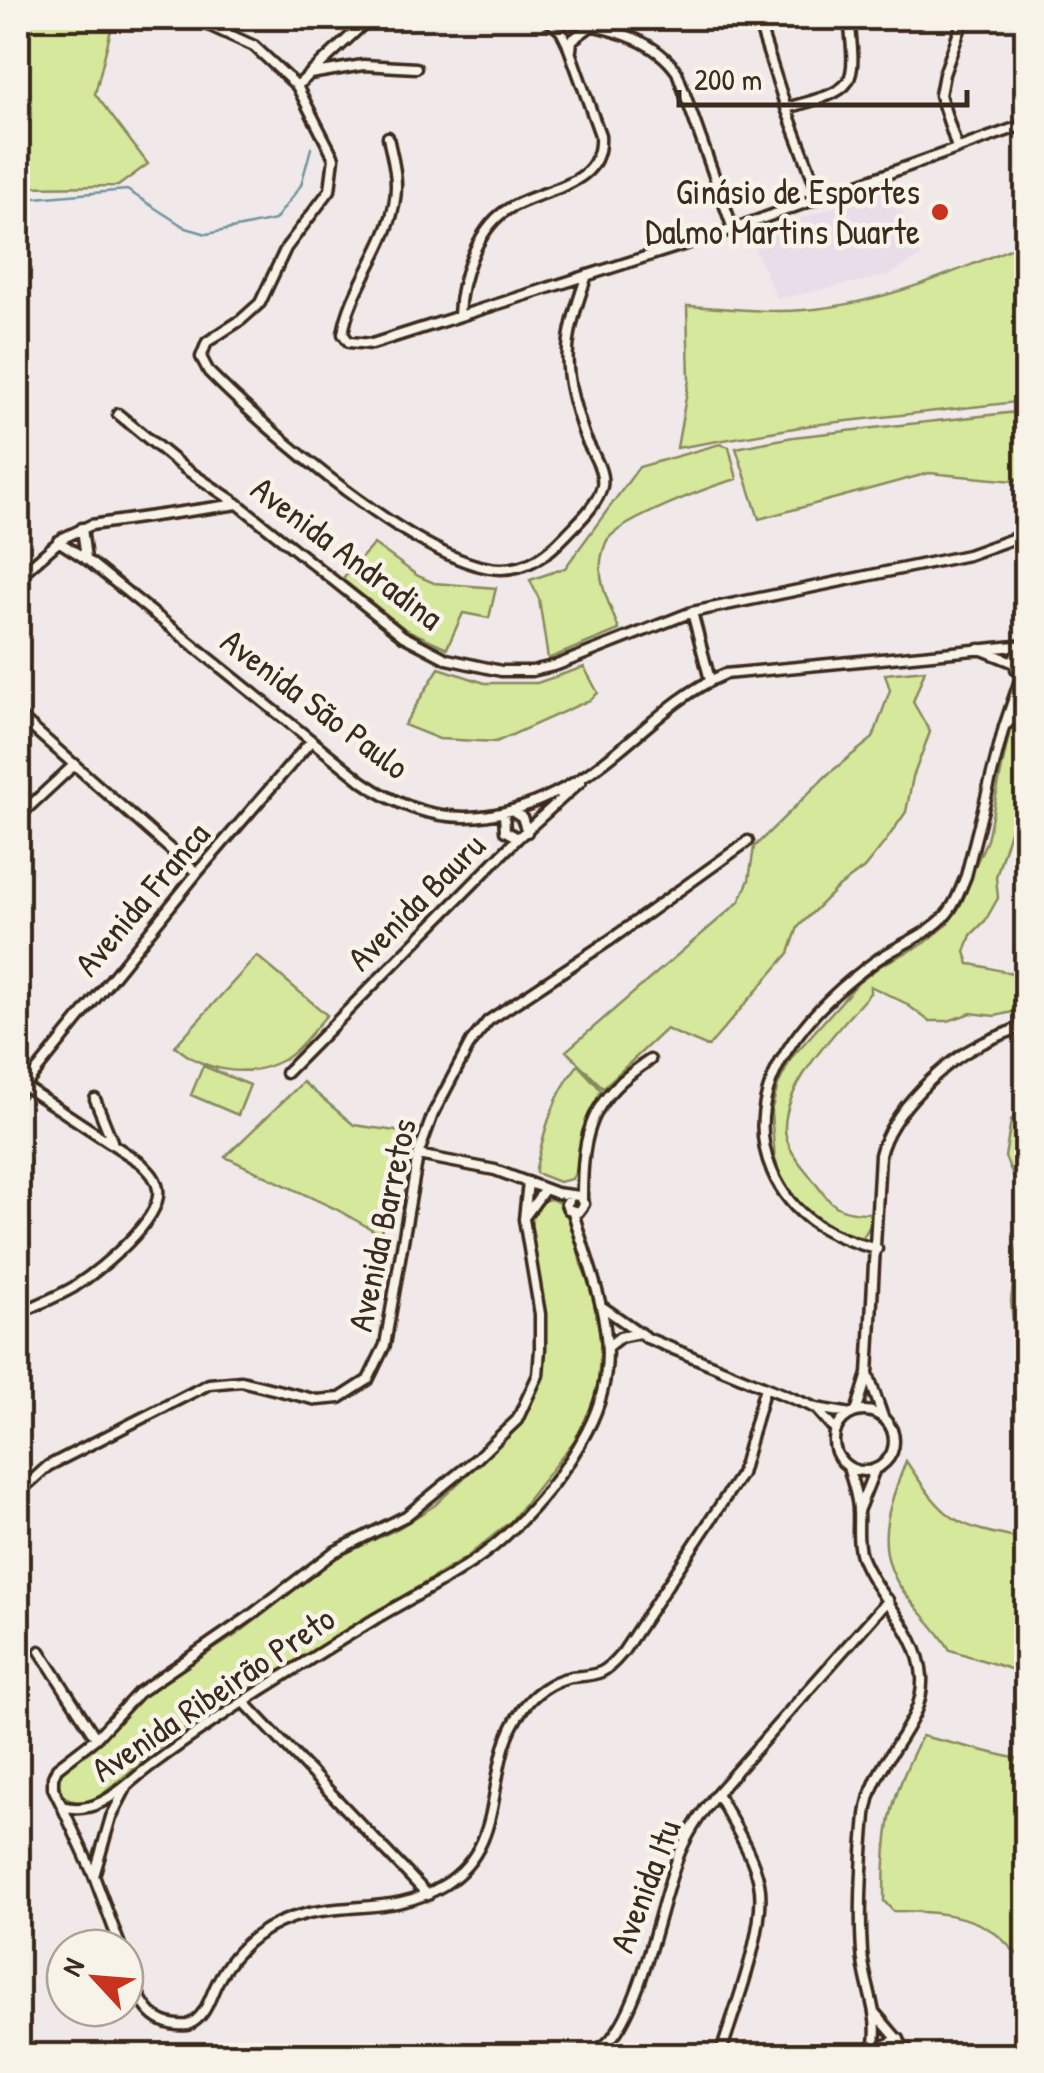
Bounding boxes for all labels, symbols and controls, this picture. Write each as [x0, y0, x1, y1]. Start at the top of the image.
scale bar [679, 45, 966, 107]
text: 200 m [694, 59, 762, 99]
place label: Ginásio de Esportes Dalmo Martins Duarte [645, 168, 920, 255]
marker: Ginásio de Esportes Dalmo Martins Duarte [929, 201, 951, 223]
street label: Avenida Andradina [242, 465, 453, 640]
street label: Avenida São Paulo [212, 617, 419, 790]
street label: Avenida Franca [63, 812, 220, 986]
street label: Avenida Bauru [336, 822, 495, 981]
street label: Avenida Barretos [336, 1114, 427, 1335]
street label: Avenida Ribeirão Preto [82, 1595, 343, 1792]
street label: Avenida Itu [598, 1813, 691, 1959]
north arrow [45, 1928, 145, 2028]
text: N [52, 1952, 93, 1982]

